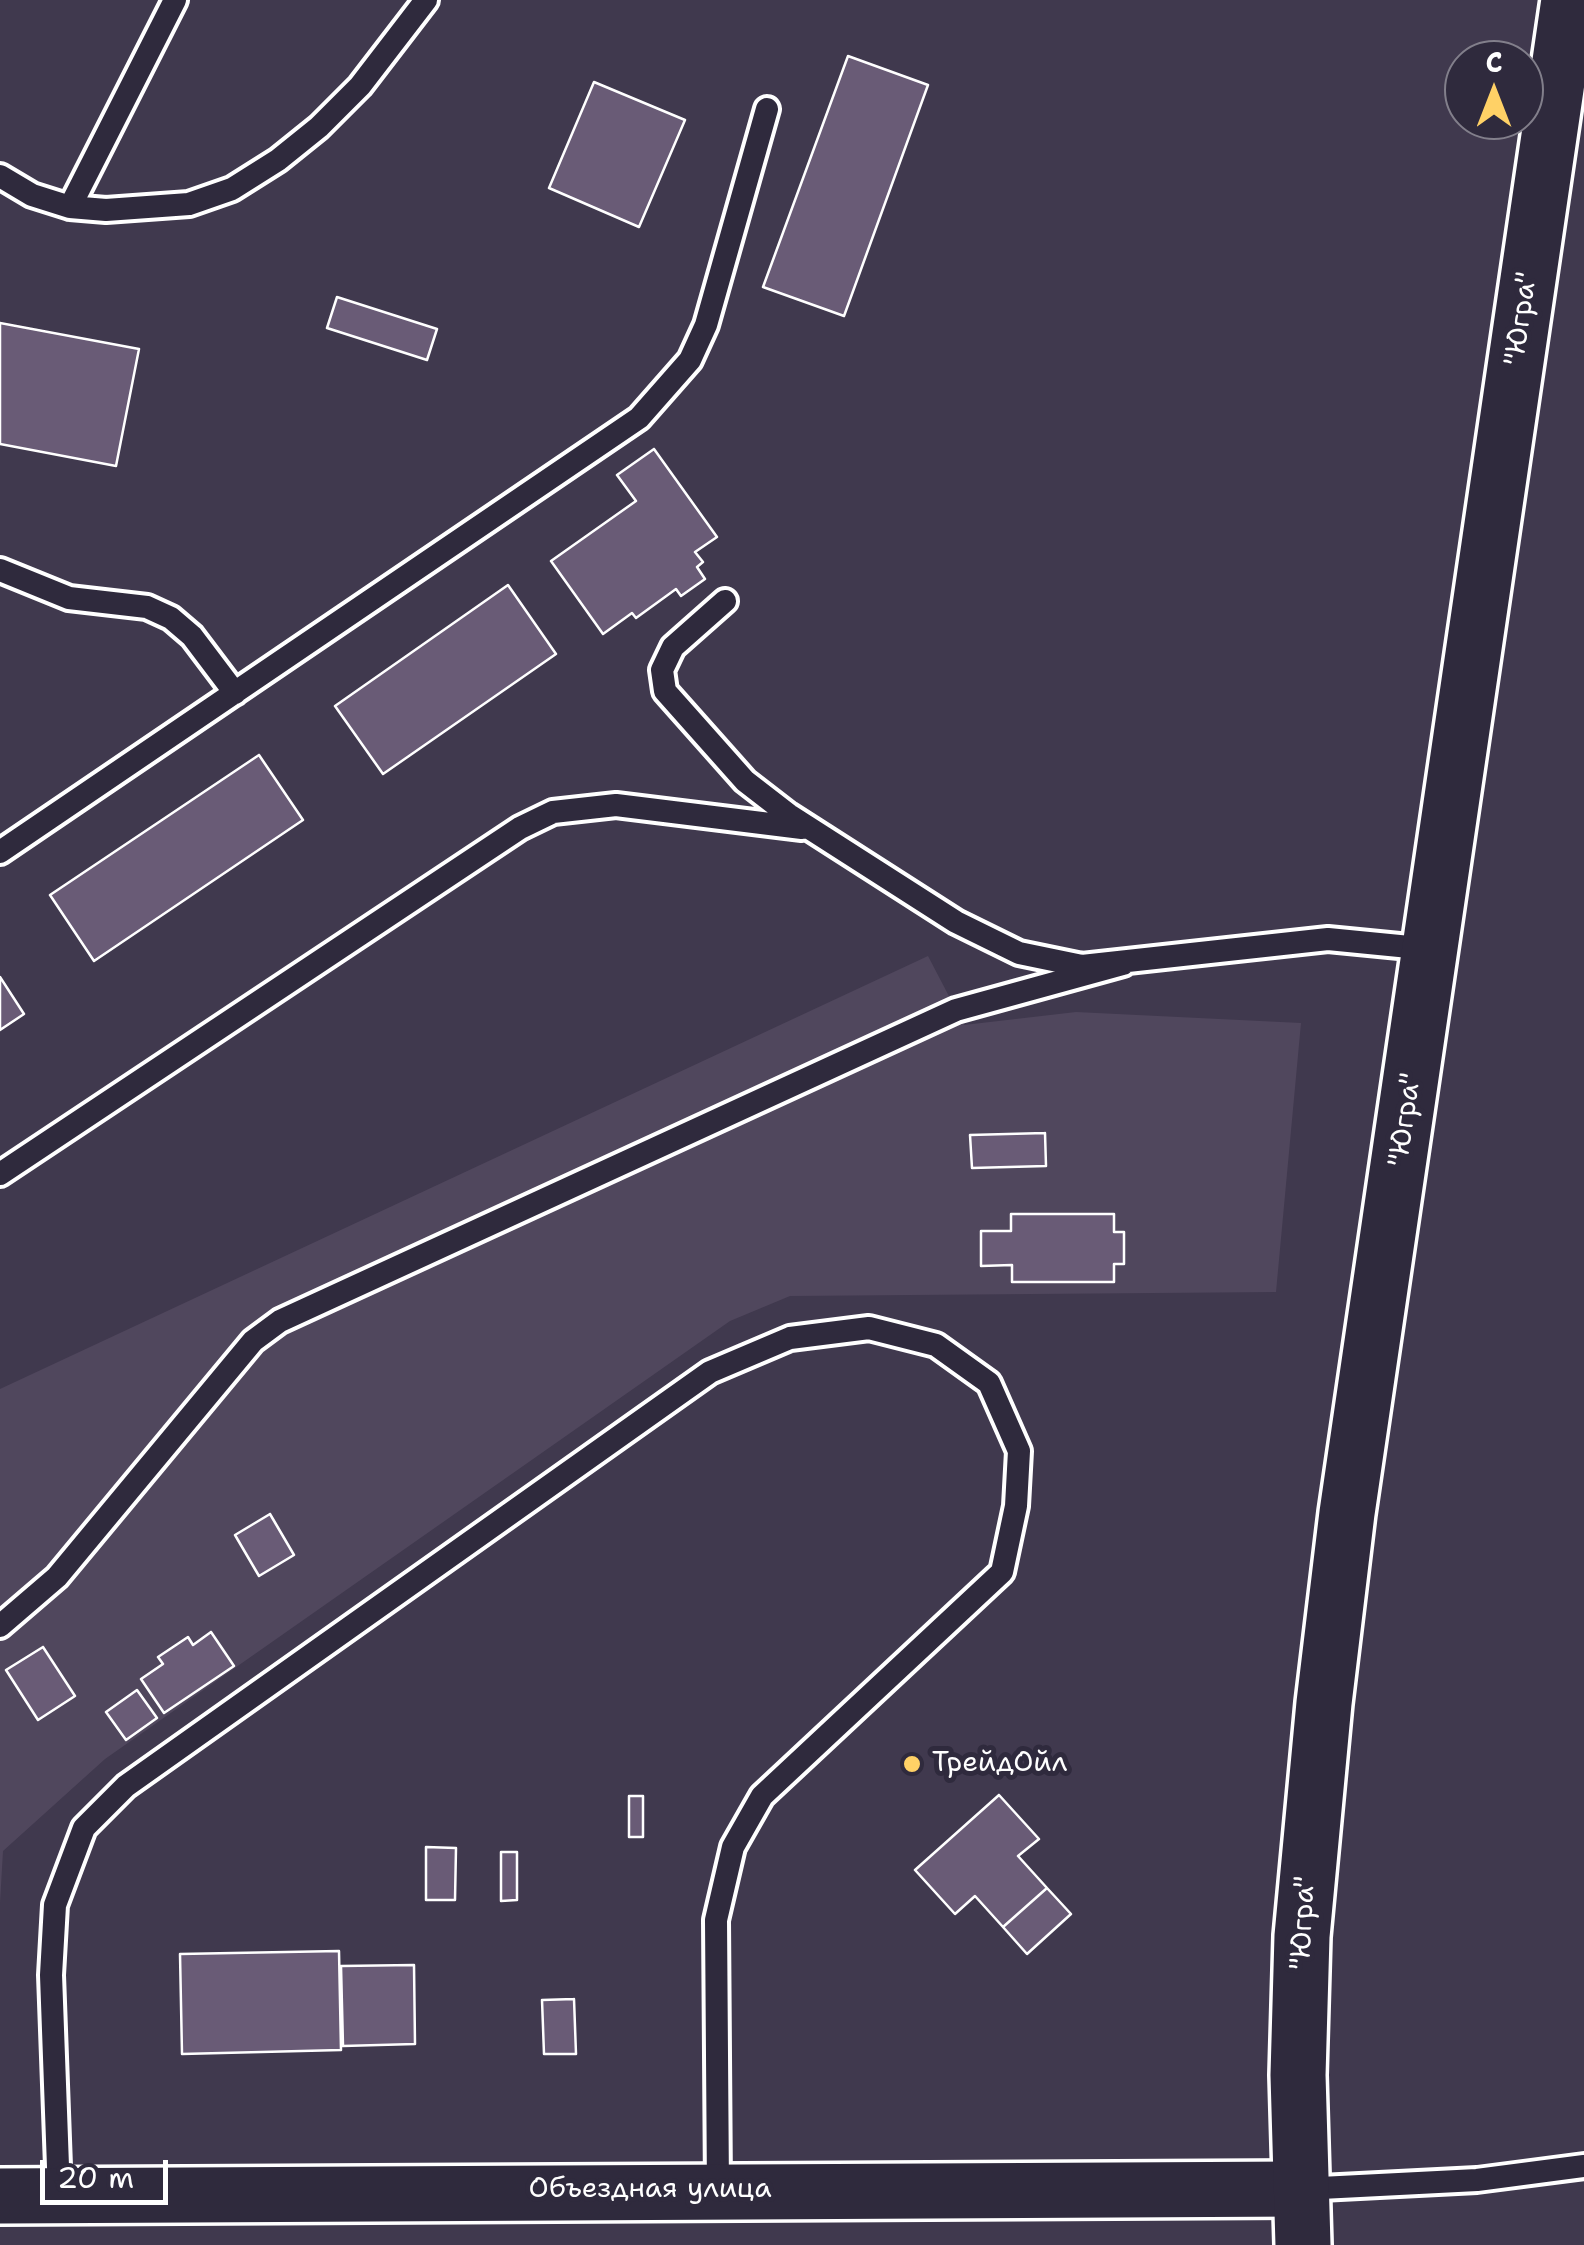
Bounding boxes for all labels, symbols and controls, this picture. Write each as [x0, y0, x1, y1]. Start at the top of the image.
north arrow [1444, 40, 1544, 140]
text: С [1485, 43, 1503, 81]
street label: "Югра" [1499, 270, 1545, 368]
street label: "Югра" [1383, 1071, 1429, 1169]
place label: ТрейдОйл [932, 1747, 1067, 1781]
marker: ТрейдОйл [901, 1753, 923, 1775]
street label: "Югра" [1285, 1875, 1323, 1971]
scale bar [45, 2140, 172, 2202]
text: 20 m [57, 2157, 134, 2198]
street label: Объездная улица [528, 2173, 772, 2207]

